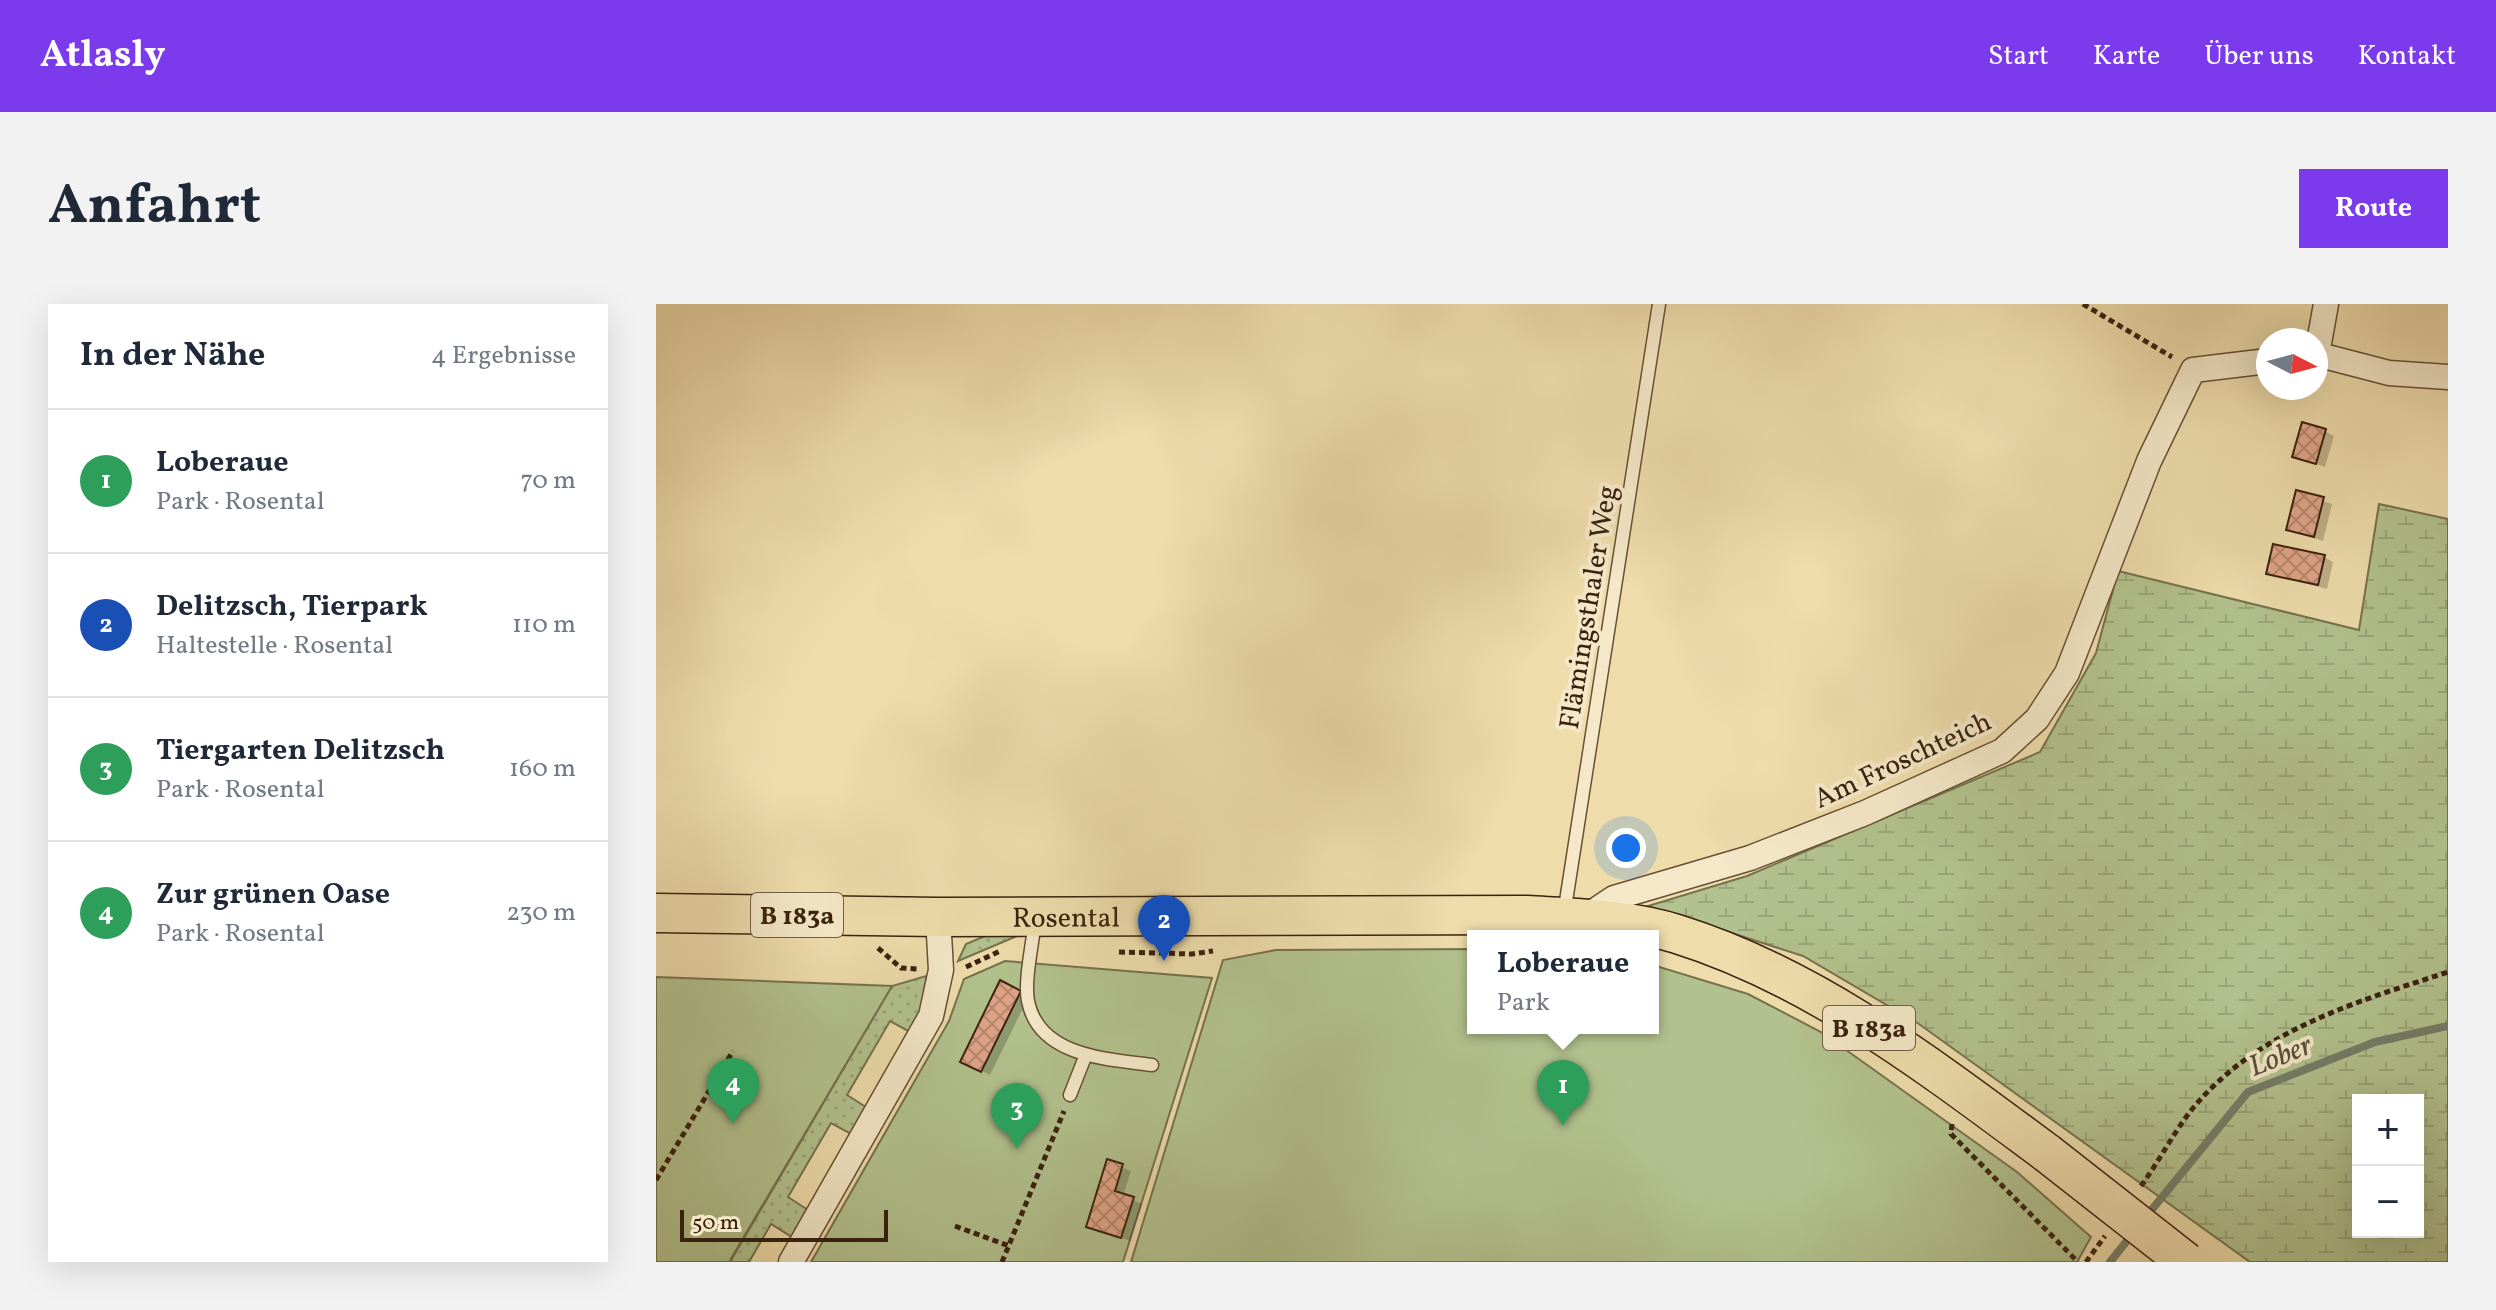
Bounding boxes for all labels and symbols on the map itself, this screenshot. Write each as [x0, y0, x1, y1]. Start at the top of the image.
north arrow [2256, 328, 2328, 400]
street label: Flämingsthaler Weg [1551, 483, 1628, 732]
street label: Am Froschteich [1808, 703, 1998, 819]
your location [1606, 828, 1646, 868]
road number: B 183a [751, 893, 843, 937]
pin: 2 [1138, 895, 1190, 961]
street label: Rosental [1012, 899, 1120, 939]
road number: B 183a [1823, 1006, 1915, 1050]
water label: Lober [2243, 1025, 2320, 1089]
pin: 4 [707, 1058, 759, 1124]
pin: 1 [1537, 1060, 1589, 1126]
pin: 3 [991, 1083, 1043, 1149]
scale bar [680, 1206, 888, 1242]

